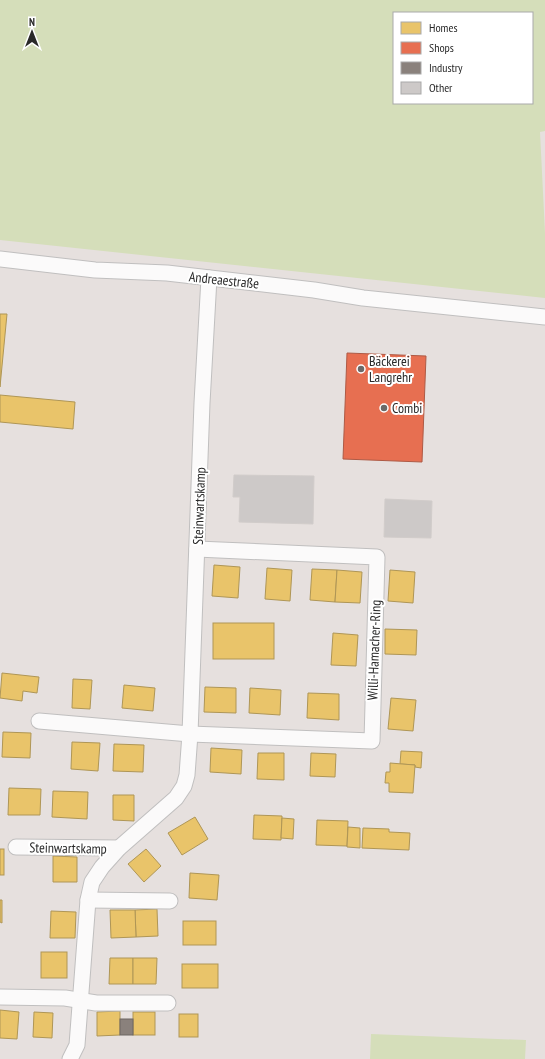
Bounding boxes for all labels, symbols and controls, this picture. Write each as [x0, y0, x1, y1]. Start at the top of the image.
north arrow [12, 12, 52, 52]
legend [393, 12, 533, 104]
text: N [29, 15, 35, 29]
text: Homes [429, 20, 457, 35]
text: Shops [429, 40, 454, 55]
text: Industry [429, 60, 463, 75]
text: Other [429, 80, 453, 95]
street label: Andreaestraße [188, 267, 260, 293]
place label: Bäckerei Langrehr [369, 352, 412, 386]
marker: Bäckerei Langrehr [356, 364, 366, 374]
place label: Combi [392, 399, 422, 417]
marker: Combi [379, 403, 389, 413]
street label: Steinwartskamp [189, 467, 209, 545]
street label: Willi-Hamacher-Ring [363, 599, 385, 701]
street label: Steinwartskamp [29, 838, 107, 858]

